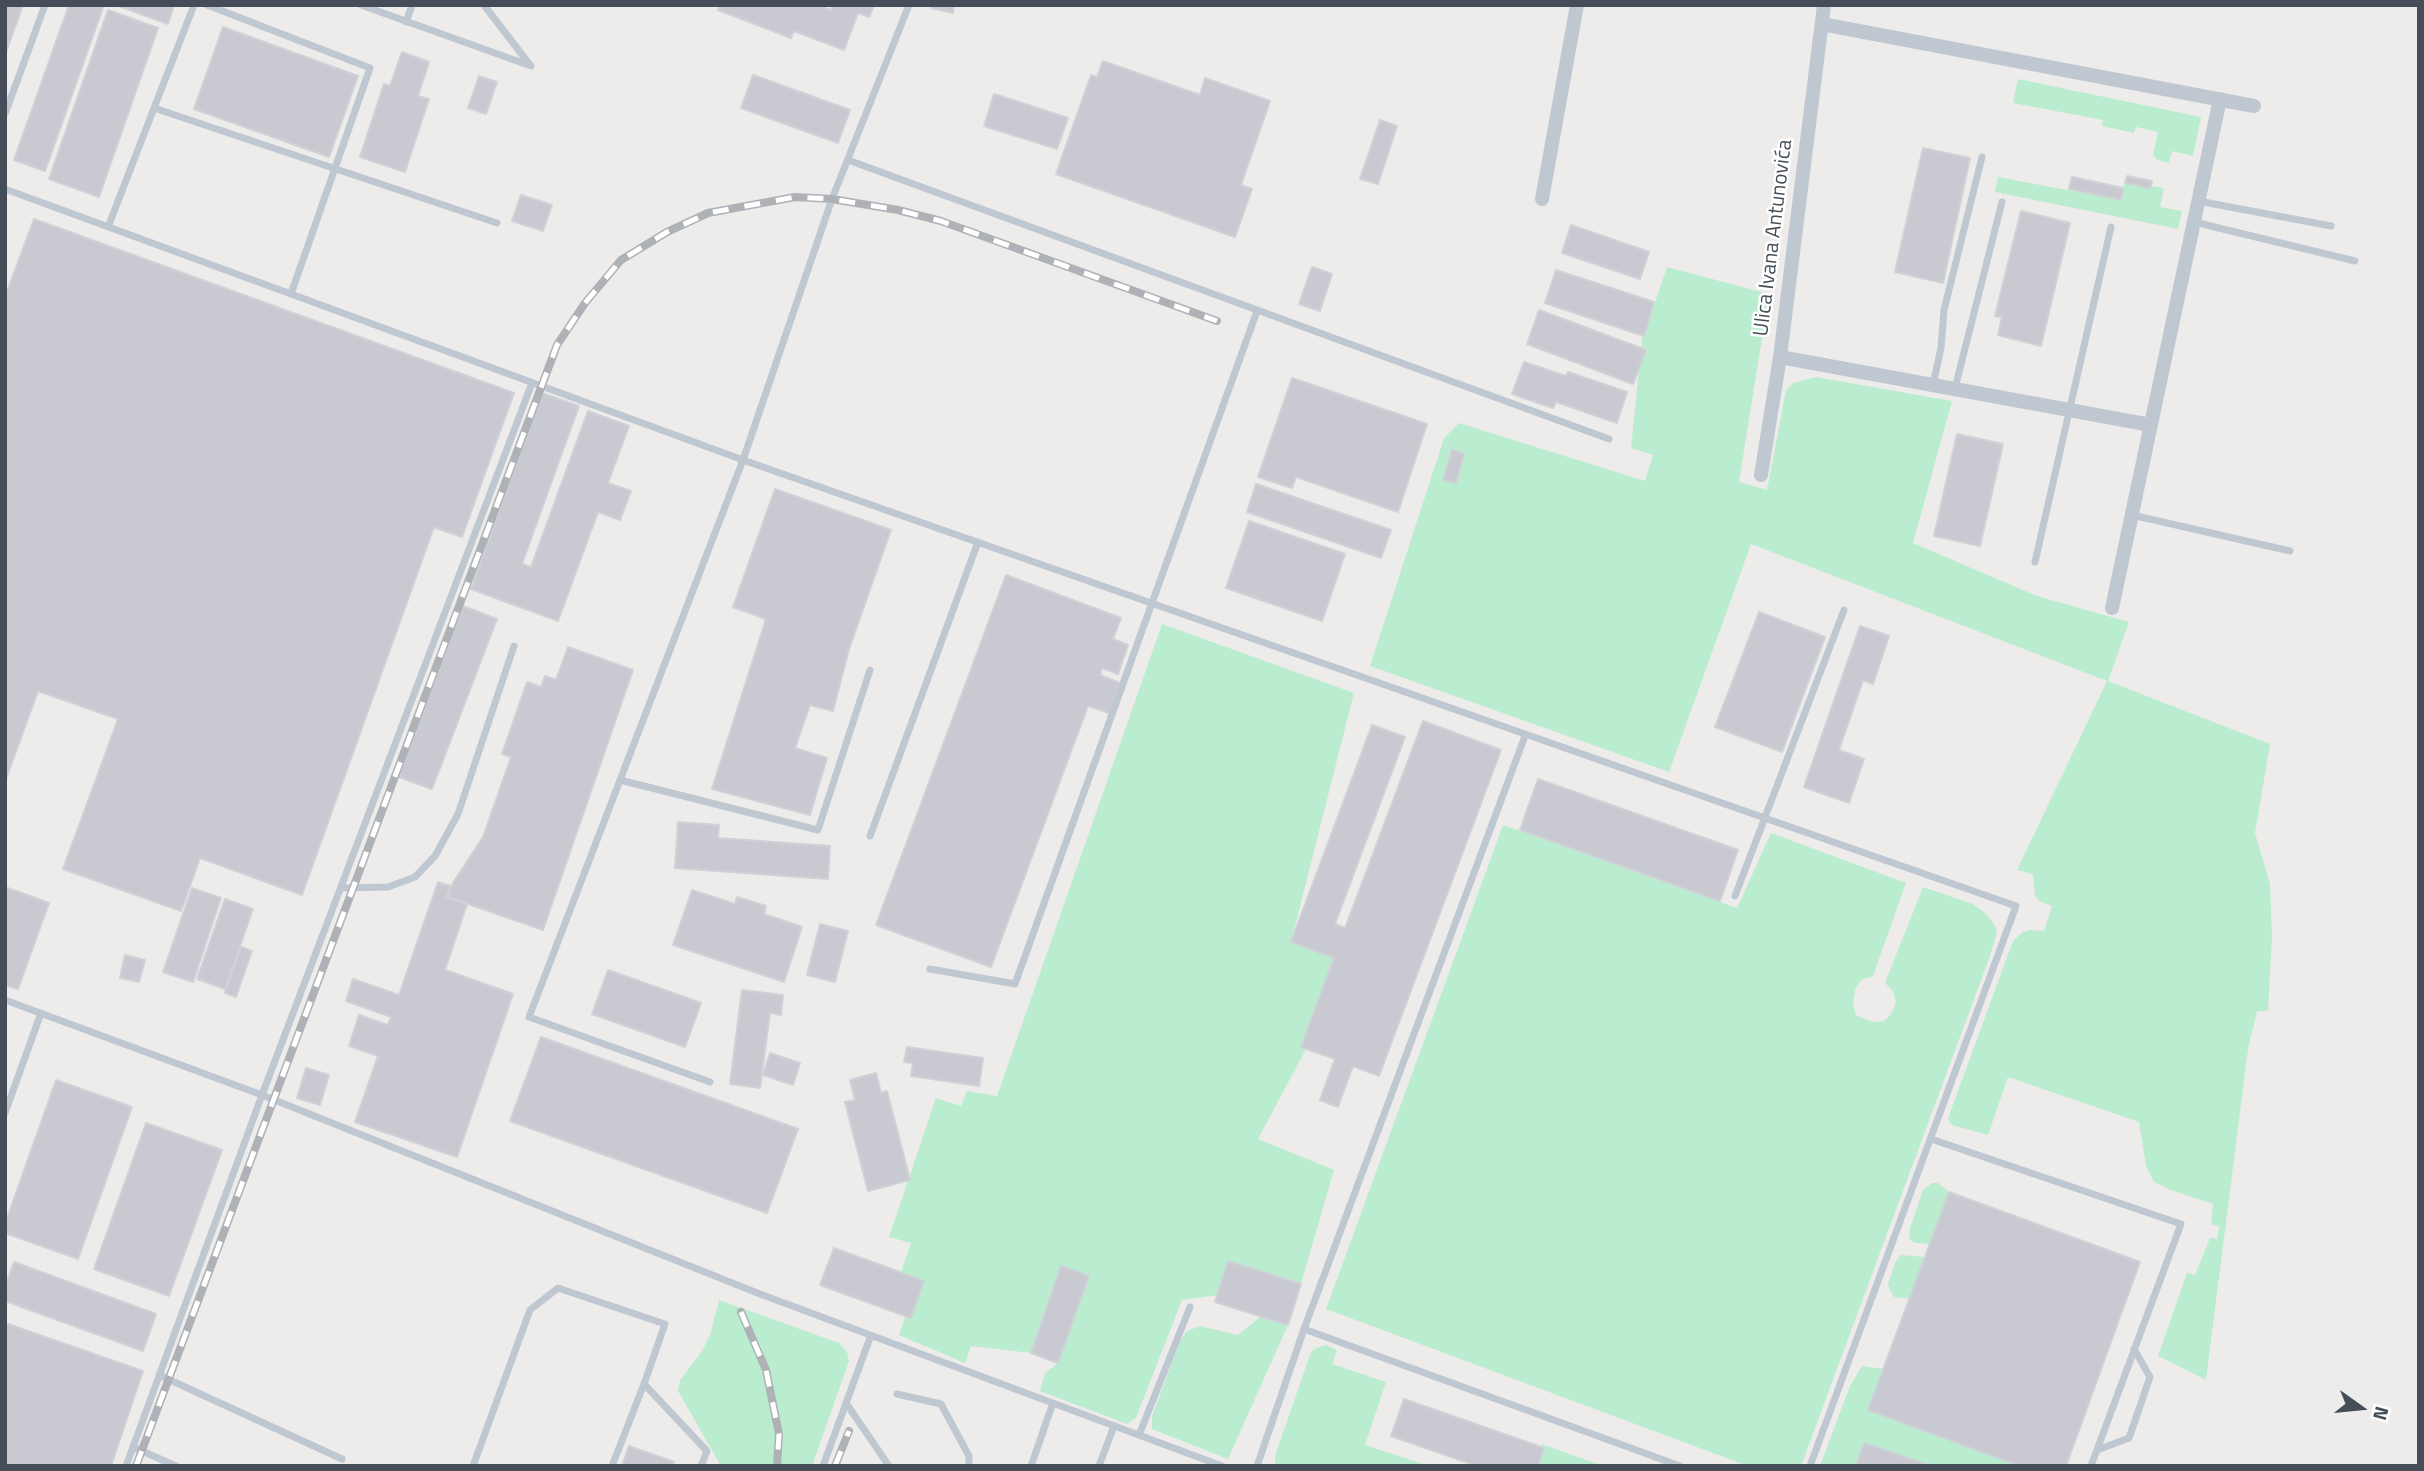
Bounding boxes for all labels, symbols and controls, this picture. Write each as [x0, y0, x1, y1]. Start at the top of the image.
street label: Ulica Ivana Antunovića [1749, 138, 1799, 338]
north arrow [2326, 1373, 2396, 1443]
text: N [2366, 1403, 2397, 1424]

